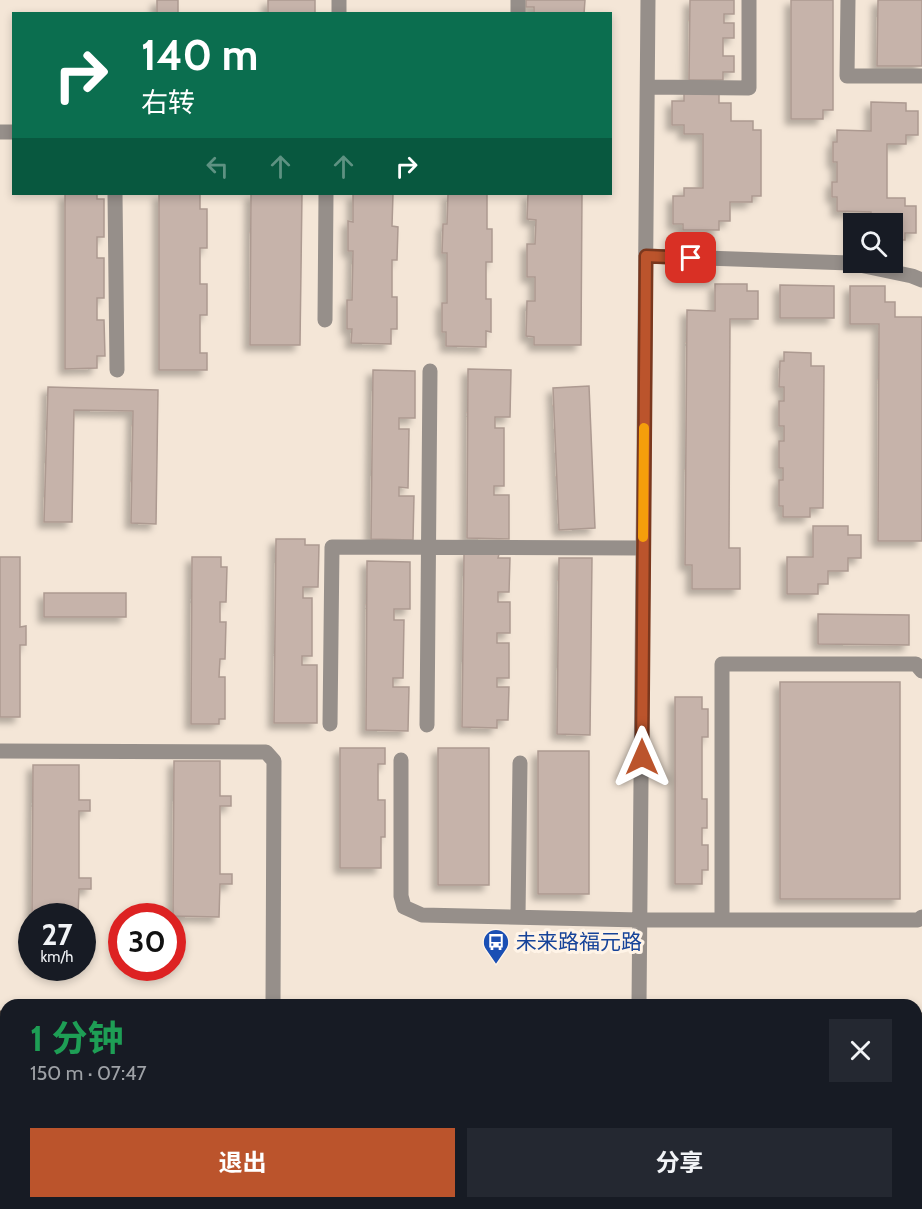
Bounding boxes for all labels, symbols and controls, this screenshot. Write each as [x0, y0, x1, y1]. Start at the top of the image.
text: 140 m [141, 29, 258, 81]
icon: right [42, 36, 120, 114]
text: 右转 [141, 86, 195, 119]
icon: left [201, 150, 234, 183]
icon: ahead [264, 150, 297, 183]
icon: ahead [327, 150, 360, 183]
icon: right [390, 150, 423, 183]
map controls [843, 213, 903, 273]
button: search [843, 213, 903, 273]
pin [665, 232, 716, 283]
icon: arrive [674, 241, 707, 274]
position arrow [610, 725, 674, 789]
speed limit sign: 30 [108, 903, 186, 981]
text: 27 [41, 916, 73, 953]
bus stop icon: 未来路福元路 [481, 927, 511, 965]
place label: 未来路福元路 [516, 929, 642, 954]
text: km/h [41, 948, 73, 966]
text: 1 分钟 [30, 1016, 123, 1060]
button: close [829, 1019, 892, 1082]
text: 150 m · 07:47 [30, 1061, 147, 1085]
button: 退出 [30, 1128, 455, 1197]
button: 分享 [467, 1128, 892, 1197]

